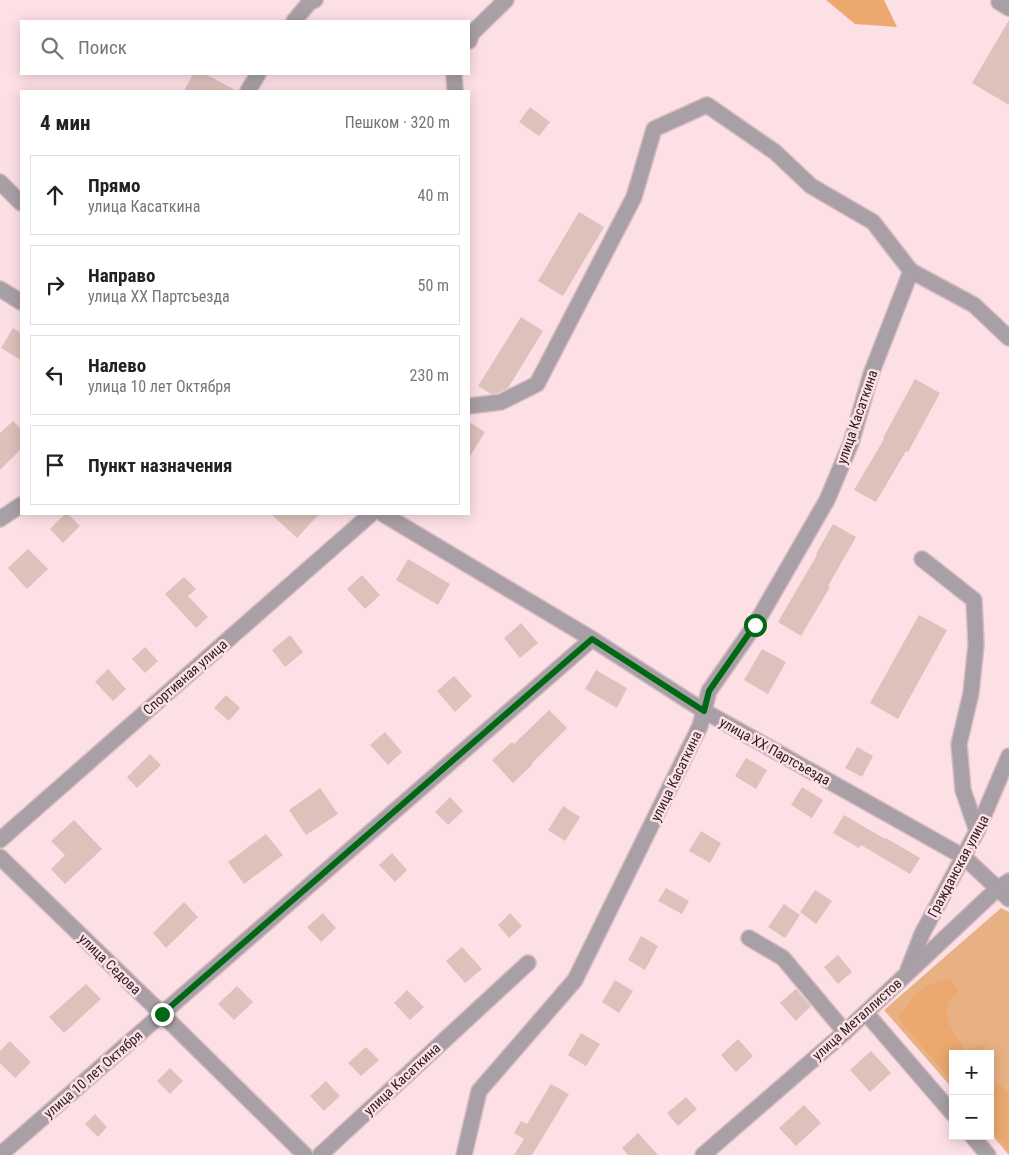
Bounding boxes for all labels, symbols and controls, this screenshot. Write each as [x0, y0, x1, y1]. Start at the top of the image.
search box [20, 20, 470, 75]
icon: search [38, 34, 66, 62]
text: Поиск [78, 36, 127, 59]
text: 4 мин [40, 111, 90, 135]
text: Пешком · 320 m [345, 113, 450, 132]
text: Прямо [88, 174, 141, 197]
icon: ahead [41, 181, 69, 209]
text: 40 m [417, 186, 449, 205]
text: улица Касаткина [88, 197, 200, 216]
text: Направо [88, 264, 155, 287]
icon: right [41, 271, 69, 299]
text: 50 m [417, 276, 449, 295]
text: улица XX Партсъезда [88, 287, 230, 306]
text: Налево [88, 354, 146, 377]
icon: left [41, 361, 69, 389]
text: 230 m [410, 366, 449, 385]
street label: улица Касаткина [833, 368, 881, 466]
text: улица 10 лет Октября [88, 377, 231, 396]
icon: arrive [41, 451, 69, 479]
text: Пункт назначения [88, 454, 232, 477]
route start [744, 614, 767, 637]
street label: Спортивная улица [140, 636, 230, 718]
street label: улица XX Партсъезда [717, 714, 833, 788]
street label: улица Касаткина [647, 728, 705, 824]
street label: Гражданская улица [924, 812, 992, 920]
street label: улица Седова [76, 931, 144, 997]
street label: улица Металлистов [809, 975, 905, 1063]
route end [151, 1003, 174, 1026]
street label: улица 10 лет Октября [41, 1027, 145, 1121]
street label: улица Касаткина [361, 1040, 443, 1118]
map controls [949, 1050, 994, 1140]
button: + [949, 1050, 994, 1095]
button: − [949, 1095, 994, 1140]

